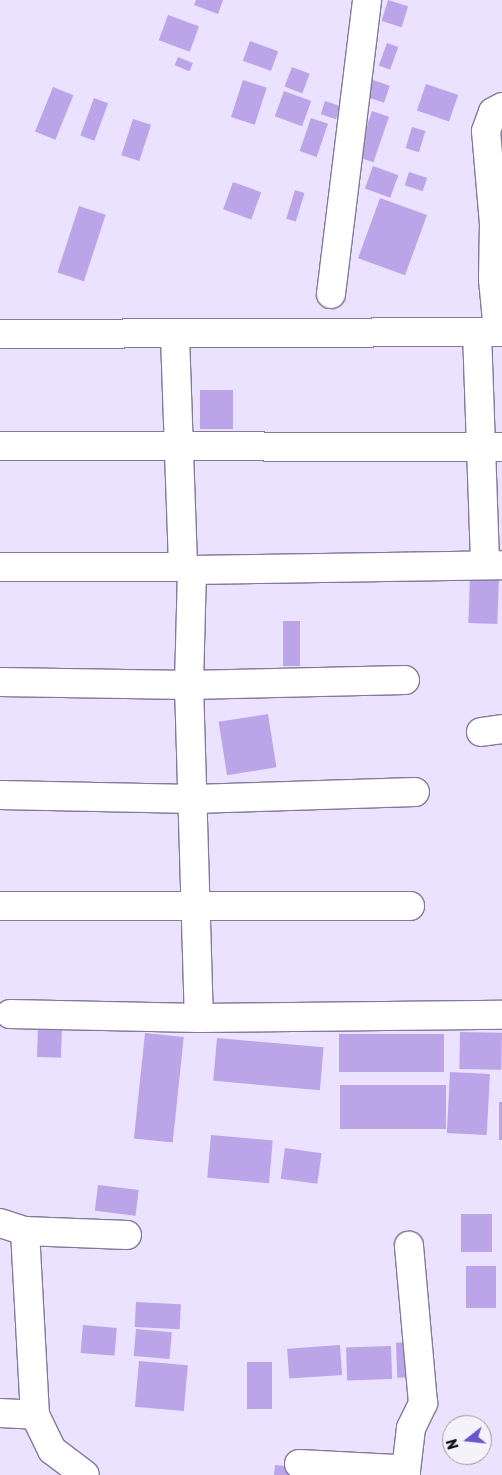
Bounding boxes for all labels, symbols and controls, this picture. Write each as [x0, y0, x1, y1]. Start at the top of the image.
north arrow [442, 1415, 492, 1465]
text: N [444, 1437, 463, 1451]

